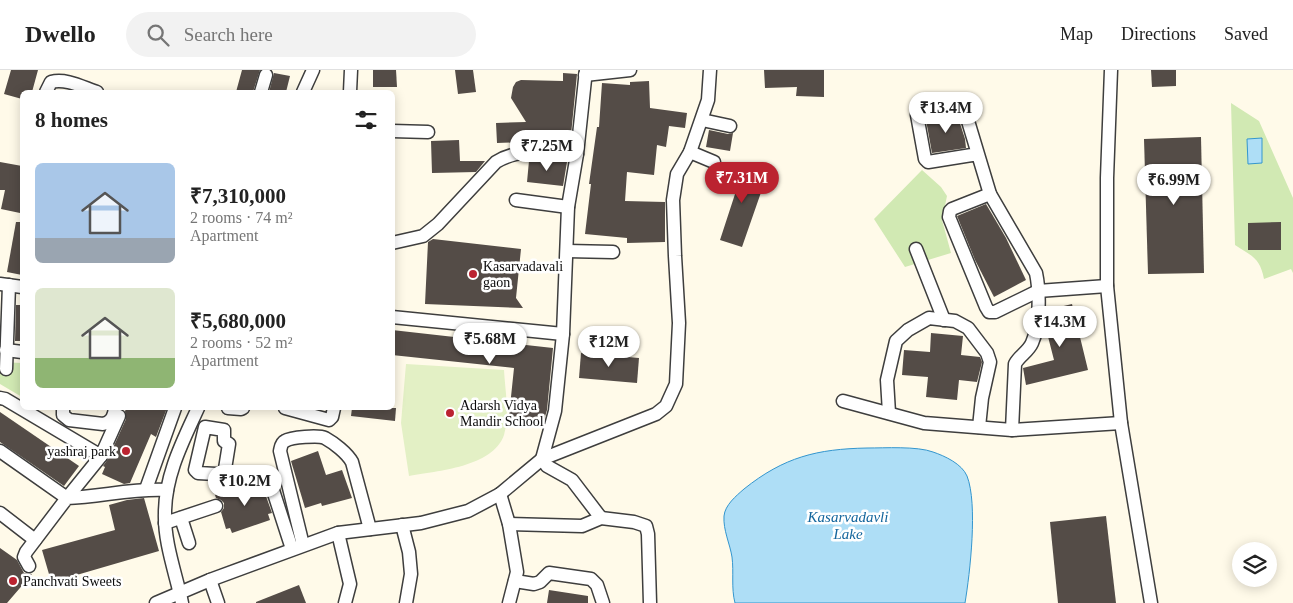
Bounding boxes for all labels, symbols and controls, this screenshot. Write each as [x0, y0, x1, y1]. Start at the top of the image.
search box [126, 12, 476, 57]
text: Dwello [25, 21, 96, 47]
icon: search [144, 21, 172, 49]
text: Search here [184, 24, 273, 45]
text: Map [1060, 24, 1093, 44]
text: Directions [1121, 24, 1196, 44]
text: Saved [1224, 24, 1268, 44]
pin: ₹13.4M [905, 92, 987, 134]
text: ₹13.4M [920, 99, 972, 116]
icon: filters [352, 106, 380, 134]
text: 8 homes [35, 108, 108, 132]
pin: ₹7.25M [506, 129, 588, 172]
text: ₹7.25M [521, 137, 573, 154]
pin: ₹7.31M [701, 162, 783, 204]
pin: ₹6.99M [1133, 164, 1215, 206]
text: ₹7.31M [716, 169, 768, 186]
text: ₹6.99M [1148, 171, 1200, 188]
icon: home [75, 183, 135, 243]
text: ₹7,310,000 [190, 184, 286, 208]
text: 2 rooms · 74 m² [190, 209, 293, 226]
text: Apartment [190, 227, 258, 244]
place label: Kasarvadavali gaon [483, 259, 563, 290]
marker: Kasarvadavali gaon [467, 268, 479, 280]
pin: ₹14.3M [1019, 306, 1101, 348]
icon: home [75, 308, 135, 368]
text: ₹5,680,000 [190, 309, 286, 333]
text: ₹14.3M [1034, 313, 1086, 330]
pin: ₹5.68M [449, 322, 531, 365]
pin: ₹12M [579, 326, 639, 368]
text: ₹5.68M [464, 330, 516, 347]
text: ₹12M [589, 333, 629, 350]
text: 2 rooms · 52 m² [190, 334, 293, 351]
text: Apartment [190, 352, 258, 369]
place label: Adarsh Vidya Mandir School [460, 398, 544, 429]
marker: Adarsh Vidya Mandir School [444, 407, 456, 419]
place label: yashraj park [47, 444, 116, 459]
marker: yashraj park [120, 445, 132, 457]
pin: ₹10.2M [204, 464, 286, 507]
text: ₹10.2M [219, 472, 271, 489]
water label: Kasarvadavli Lake [807, 509, 888, 542]
map controls [1232, 542, 1277, 587]
button: layers [1232, 542, 1277, 587]
place label: Panchvati Sweets [23, 574, 121, 589]
marker: Panchvati Sweets [7, 575, 19, 587]

